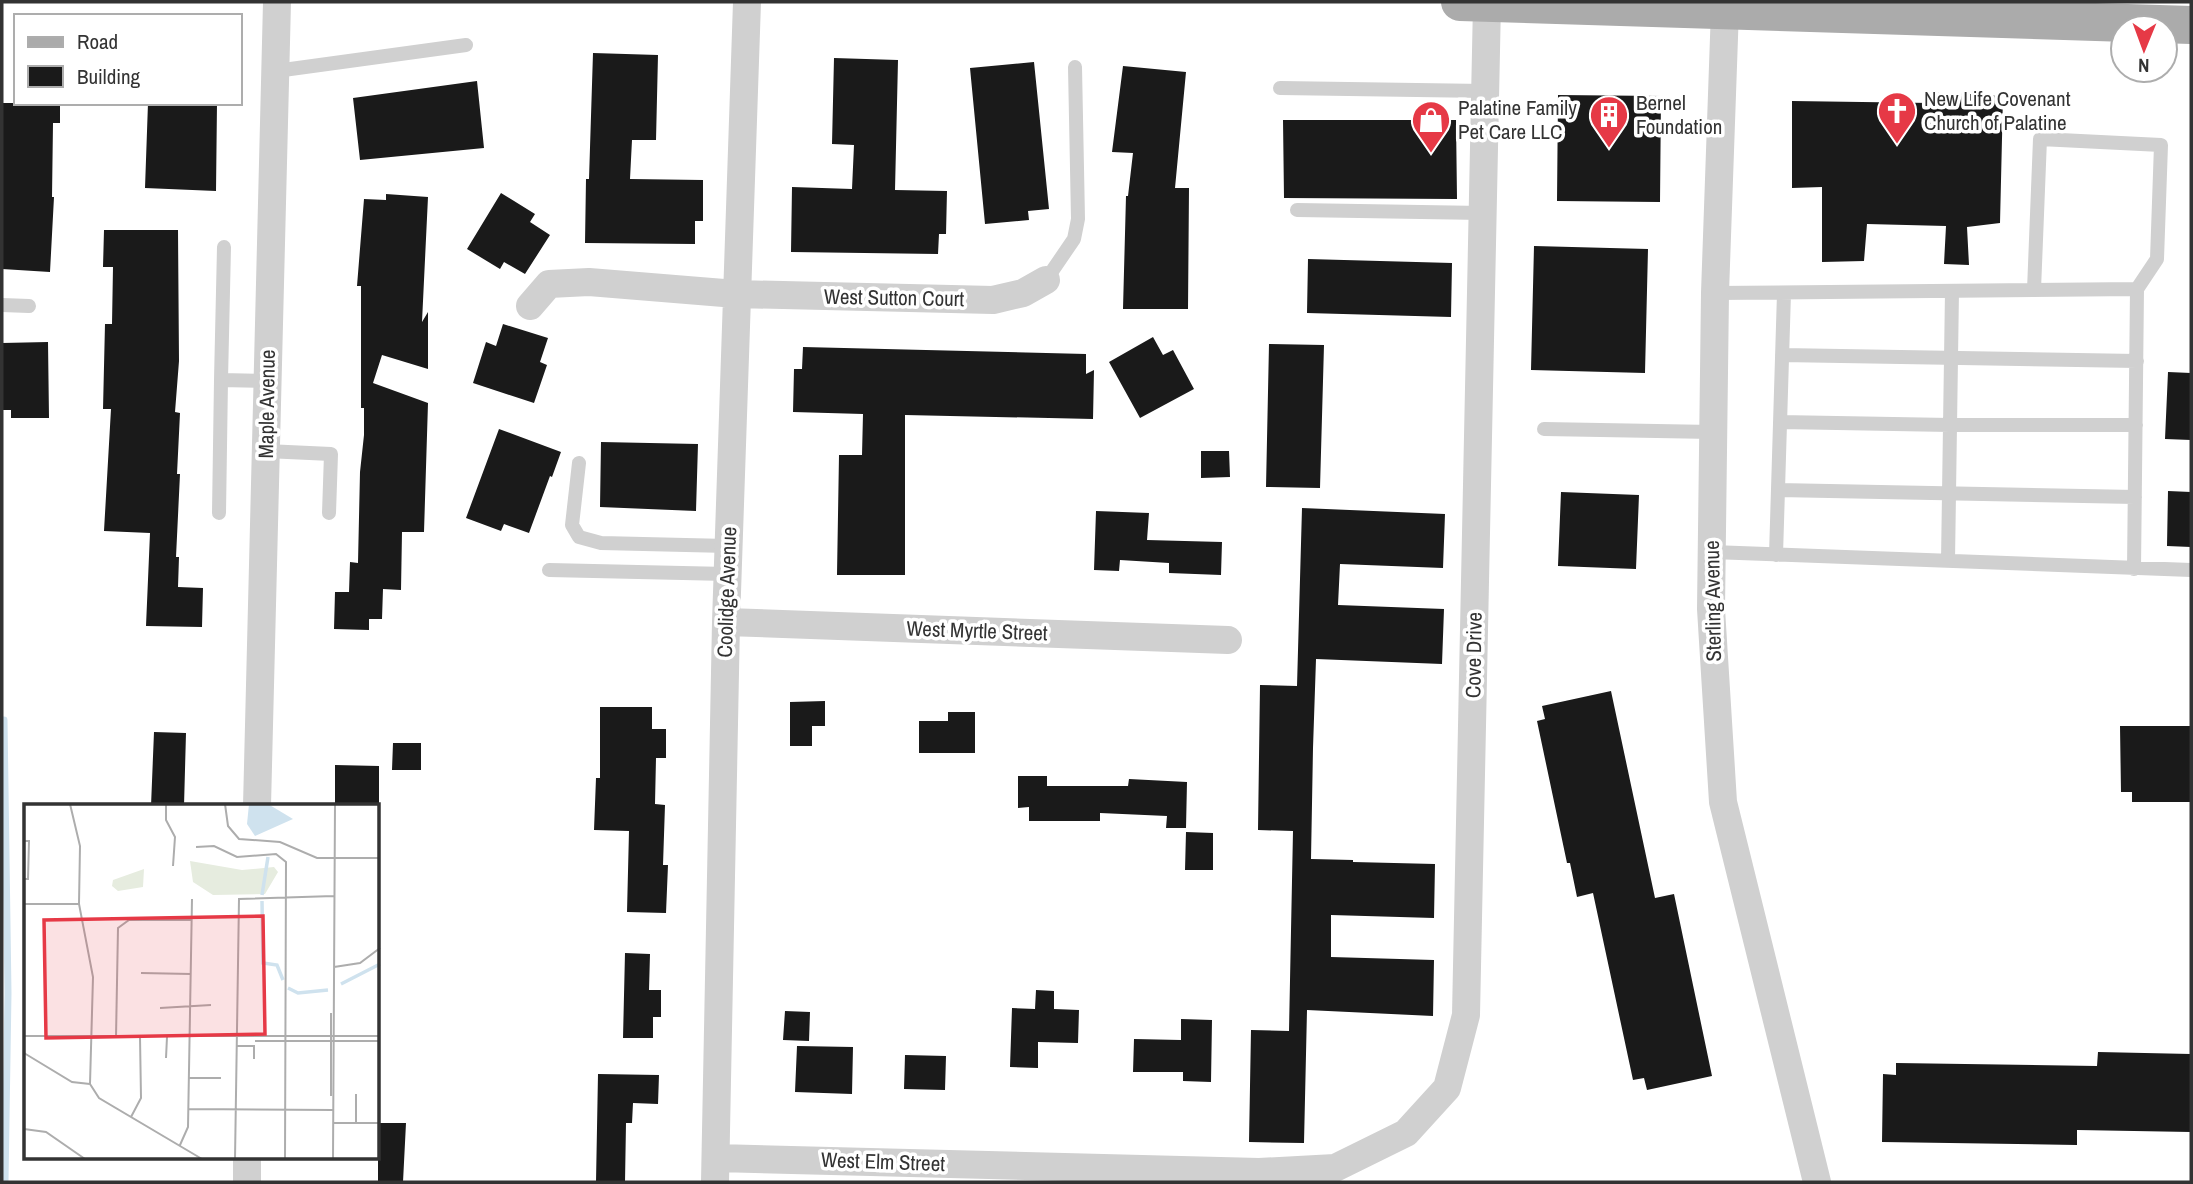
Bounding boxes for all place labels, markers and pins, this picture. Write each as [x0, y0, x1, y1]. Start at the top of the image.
place label: New Life Covenant Church of Palatine [1924, 84, 2071, 137]
place label: Bernel Foundation [1636, 88, 1722, 141]
church icon: New Life Covenant Church of Palatine [1876, 90, 1918, 145]
place label: Palatine Family Pet Care LLC [1458, 93, 1577, 146]
building icon: Bernel Foundation [1588, 94, 1630, 149]
shop icon: Palatine Family Pet Care LLC [1410, 99, 1452, 154]

